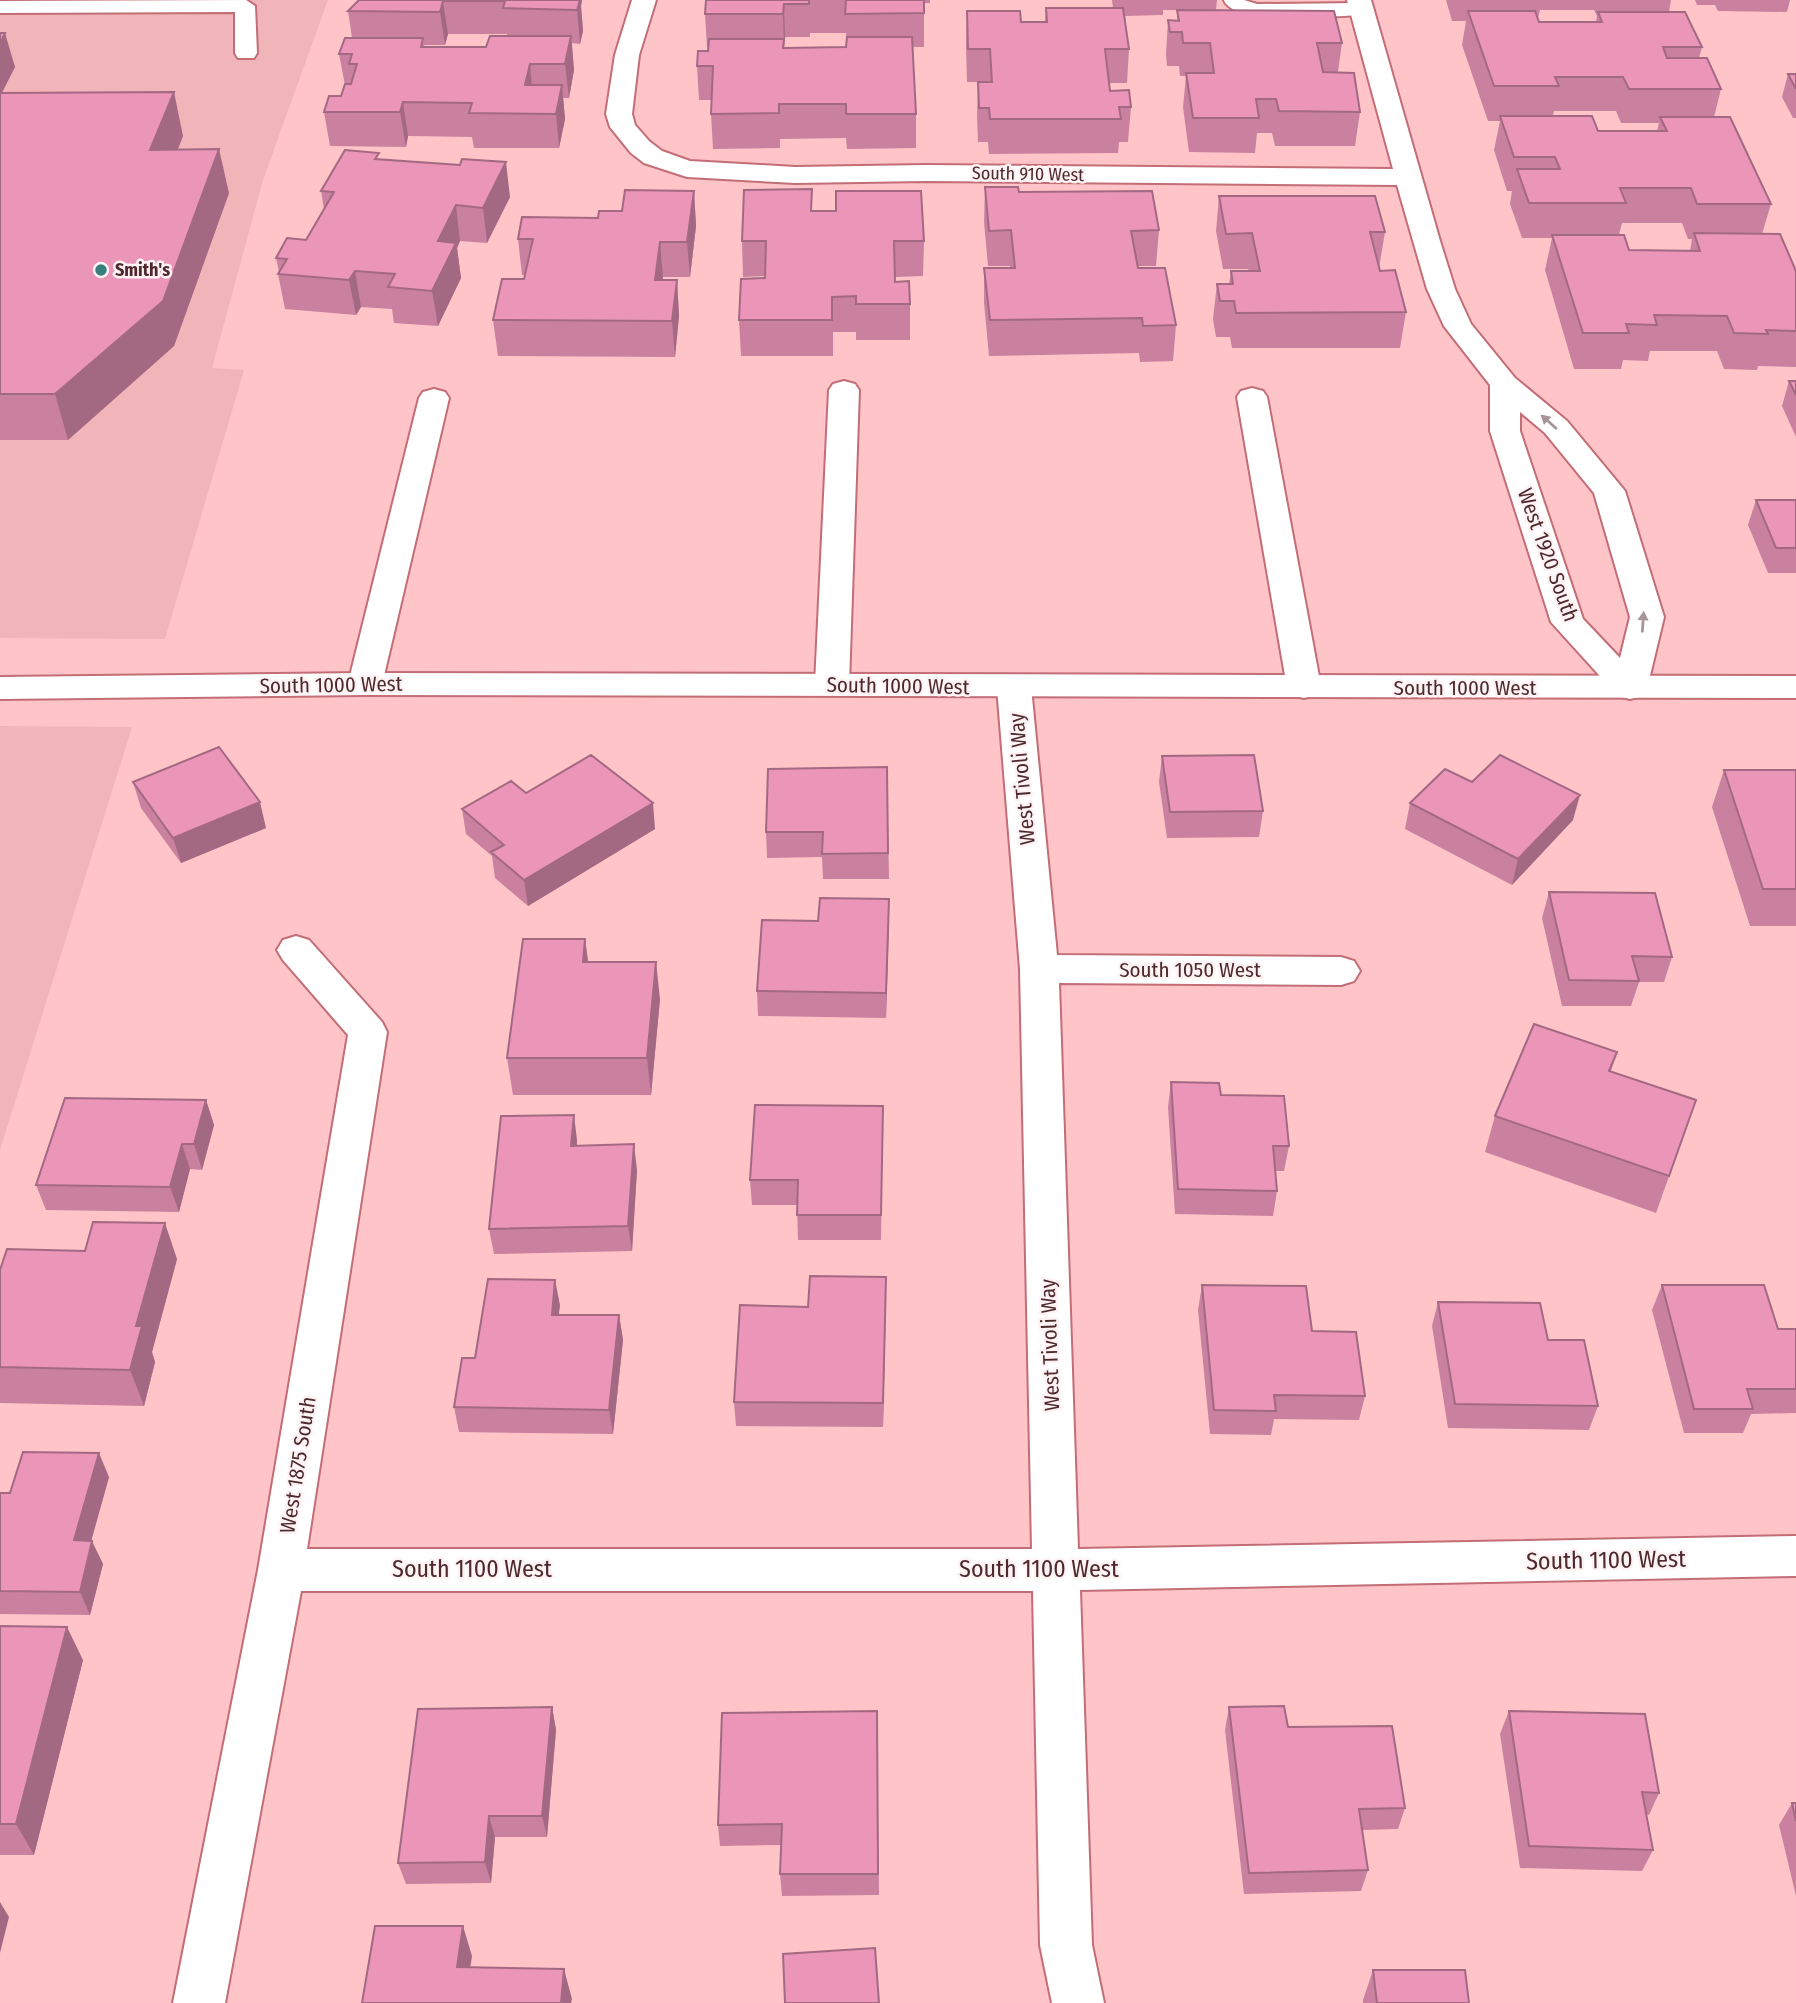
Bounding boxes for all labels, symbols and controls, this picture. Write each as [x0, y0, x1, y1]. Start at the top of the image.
street label: South 910 West [972, 162, 1084, 186]
place label: Smith's [115, 259, 170, 281]
marker: Smith's [93, 262, 109, 278]
one-way arrow [1541, 415, 1558, 430]
street label: West 1920 South [1512, 485, 1584, 625]
one-way arrow [1638, 610, 1649, 632]
street label: South 1000 West [259, 671, 403, 699]
street label: South 1000 West [826, 672, 970, 700]
street label: South 1000 West [1394, 675, 1537, 701]
street label: West Tivoli Way [1003, 711, 1041, 846]
street label: South 1050 West [1119, 957, 1261, 983]
street label: West Tivoli Way [1035, 1278, 1065, 1412]
street label: West 1875 South [274, 1395, 322, 1535]
street label: South 1100 West [1526, 1545, 1686, 1575]
street label: South 1100 West [392, 1555, 552, 1583]
street label: South 1100 West [959, 1555, 1119, 1583]

